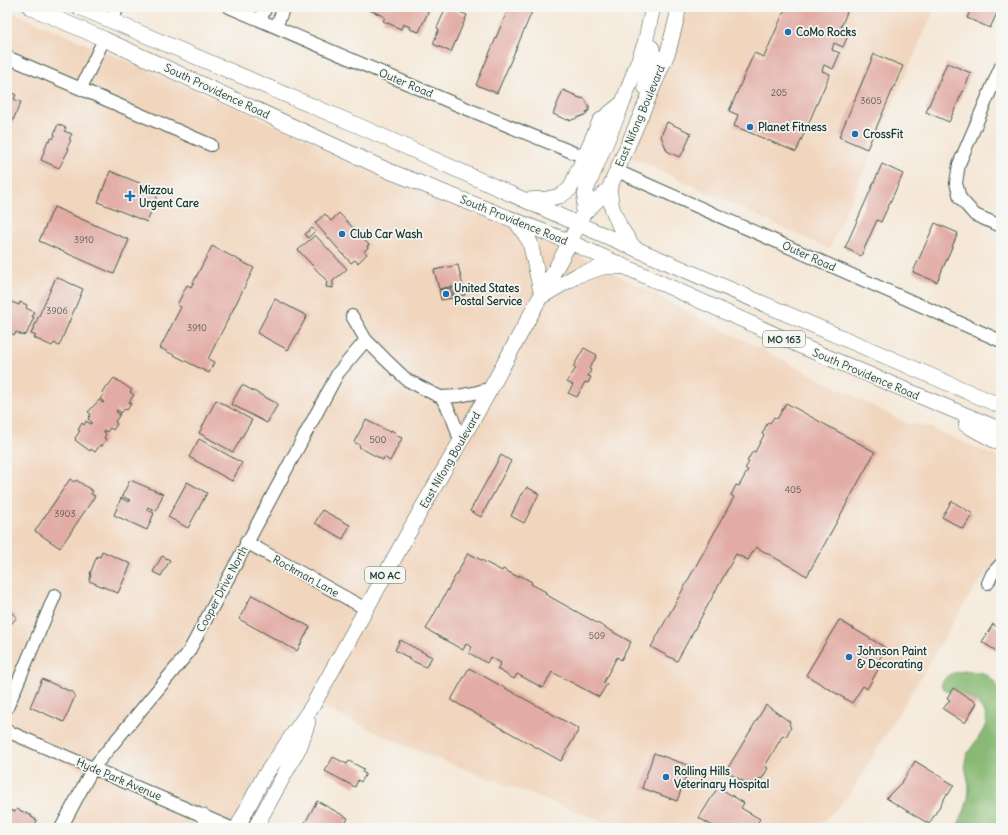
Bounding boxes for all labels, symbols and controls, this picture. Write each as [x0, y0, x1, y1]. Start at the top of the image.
place label: CoMo Rocks [796, 25, 856, 39]
marker: CoMo Rocks [783, 27, 793, 37]
street label: South Providence Road [162, 60, 272, 122]
street label: East Nifong Boulevard [612, 62, 668, 169]
street label: Outer Road [377, 65, 436, 101]
house number: 205 [771, 87, 787, 98]
house number: 3605 [860, 95, 882, 106]
place label: Planet Fitness [758, 120, 827, 134]
marker: Planet Fitness [745, 122, 755, 132]
place label: CrossFit [863, 127, 903, 141]
marker: CrossFit [850, 129, 860, 139]
place label: Mizzou Urgent Care [139, 183, 199, 211]
marker: Mizzou Urgent Care [124, 190, 136, 202]
street label: South Providence Road [458, 192, 570, 248]
place label: Club Car Wash [350, 227, 423, 241]
marker: Club Car Wash [337, 229, 347, 239]
house number: 3910 [74, 234, 94, 245]
street label: Outer Road [780, 238, 839, 274]
place label: United States Postal Service [454, 281, 522, 308]
marker: United States Postal Service [441, 289, 451, 299]
house number: 3906 [46, 305, 68, 316]
house number: 3910 [187, 322, 207, 333]
road number: MO 163 [763, 331, 805, 347]
street label: South Providence Road [810, 345, 922, 403]
street label: East Nifong Boulevard [417, 409, 484, 511]
house number: 500 [369, 434, 387, 445]
house number: 405 [785, 484, 801, 495]
house number: 3903 [54, 508, 76, 519]
street label: Cooper Drive North [193, 543, 251, 635]
street label: Rockman Lane [270, 552, 342, 600]
road number: MO AC [365, 567, 405, 583]
house number: 509 [589, 630, 605, 641]
place label: Johnson Paint & Decorating [857, 644, 927, 672]
marker: Johnson Paint & Decorating [844, 652, 854, 662]
street label: Hyde Park Avenue [74, 755, 164, 803]
place label: Rolling Hills Veterinary Hospital [674, 764, 769, 792]
marker: Rolling Hills Veterinary Hospital [661, 772, 671, 782]

